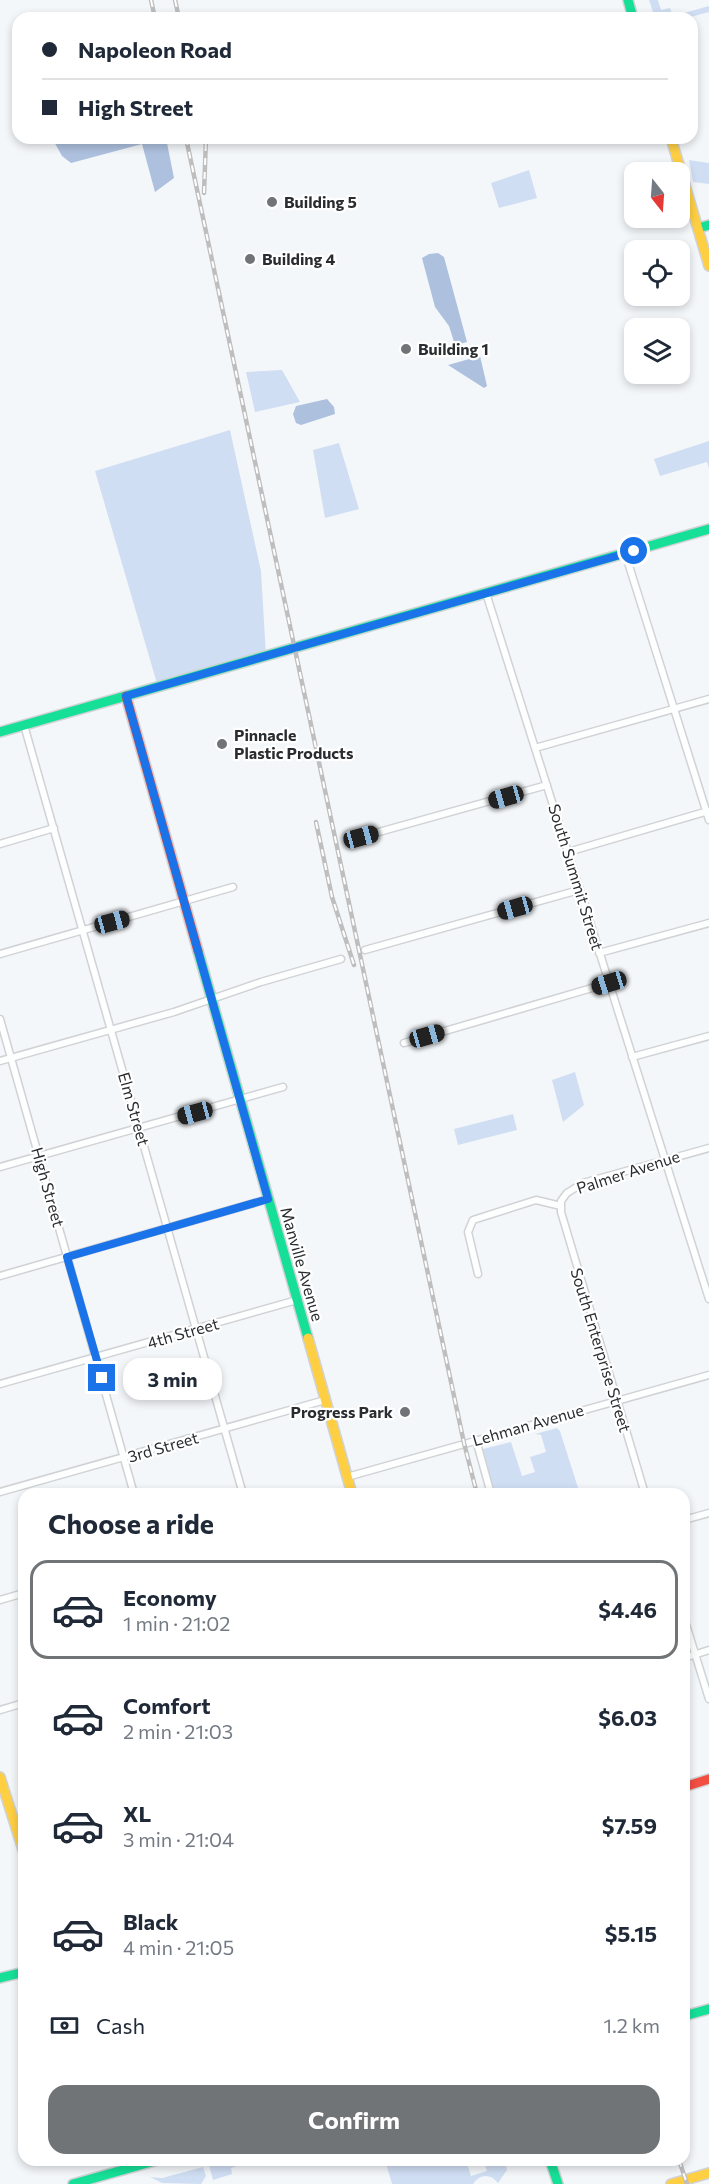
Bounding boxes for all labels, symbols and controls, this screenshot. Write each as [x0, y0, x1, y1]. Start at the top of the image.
text: Napoleon Road [78, 36, 232, 63]
text: High Street [78, 94, 193, 121]
north arrow [624, 162, 690, 228]
map controls [624, 162, 690, 384]
place label: Building 5 [284, 192, 357, 211]
marker: Building 5 [265, 195, 279, 209]
button: locate [624, 240, 690, 306]
place label: Building 4 [262, 249, 335, 268]
marker: Building 4 [243, 252, 257, 266]
button: layers [624, 318, 690, 384]
place label: Building 1 [418, 339, 489, 358]
marker: Building 1 [399, 342, 413, 356]
route start [620, 537, 647, 564]
place label: Pinnacle Plastic Products [234, 725, 353, 762]
marker: Pinnacle Plastic Products [215, 737, 229, 751]
car [486, 783, 526, 811]
street label: South Summit Street [545, 801, 608, 953]
car [341, 824, 381, 850]
car [495, 894, 535, 922]
car [92, 909, 132, 935]
car [589, 969, 629, 997]
car [407, 1022, 447, 1050]
street label: Elm Street [115, 1070, 154, 1148]
car [175, 1100, 215, 1126]
street label: High Street [28, 1145, 69, 1229]
street label: Palmer Avenue [574, 1146, 682, 1197]
street label: Manville Avenue [277, 1205, 328, 1323]
street label: South Enterprise Street [567, 1266, 636, 1435]
street label: 4th Street [145, 1313, 221, 1352]
callout: 3 min [123, 1357, 222, 1399]
route end [88, 1364, 115, 1391]
text: 3 min [147, 1367, 198, 1391]
street label: Lehman Avenue [470, 1400, 586, 1449]
place label: Progress Park [291, 1402, 394, 1421]
marker: Progress Park [398, 1405, 412, 1419]
street label: 3rd Street [125, 1427, 201, 1466]
text: Choose a ride [48, 1507, 214, 1540]
icon: car [51, 1583, 105, 1637]
text: Economy [123, 1584, 217, 1611]
text: $4.46 [598, 1596, 657, 1623]
text: 1 min · 21:02 [123, 1611, 230, 1635]
icon: car [51, 1691, 105, 1745]
text: Comfort [123, 1692, 211, 1719]
text: $6.03 [598, 1704, 657, 1731]
text: 2 min · 21:03 [123, 1719, 233, 1743]
icon: car [51, 1799, 105, 1853]
text: XL [123, 1800, 151, 1827]
text: $7.59 [602, 1812, 657, 1839]
text: 3 min · 21:04 [123, 1827, 234, 1851]
icon: car [51, 1907, 105, 1961]
text: Black [123, 1908, 178, 1935]
text: $5.15 [605, 1920, 657, 1947]
text: 4 min · 21:05 [123, 1935, 234, 1959]
icon: cash [48, 2009, 81, 2042]
text: Cash [96, 2012, 145, 2039]
text: 1.2 km [604, 2013, 660, 2037]
button: Confirm [48, 2085, 660, 2154]

